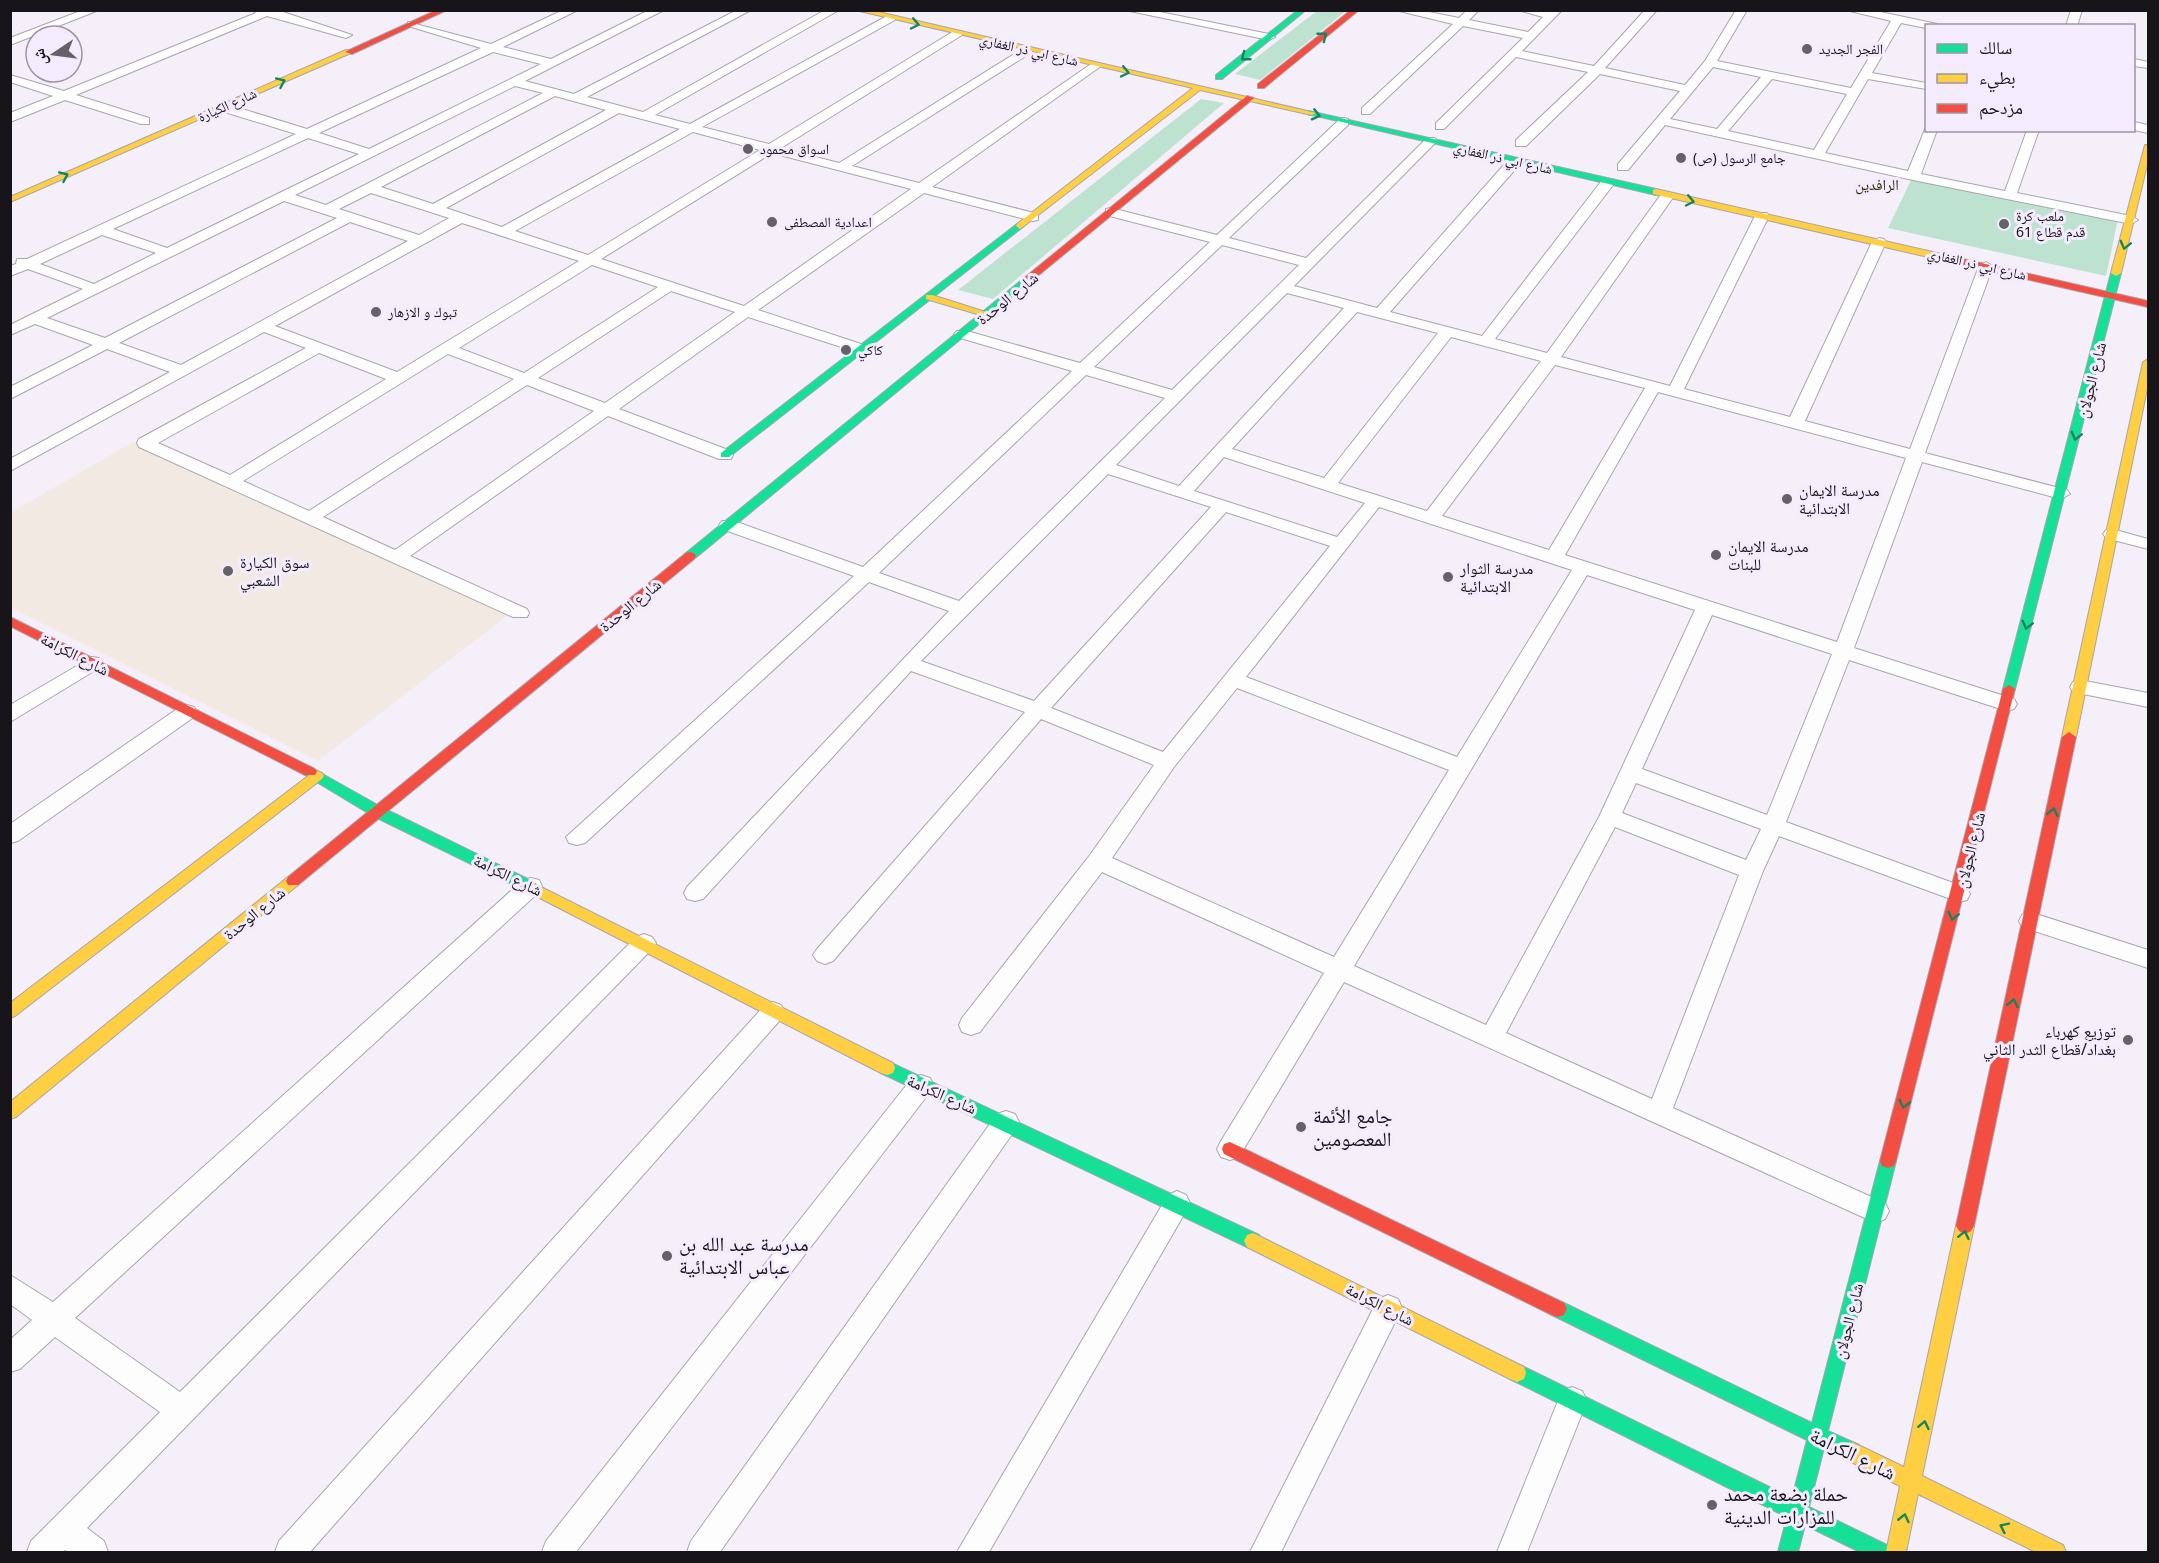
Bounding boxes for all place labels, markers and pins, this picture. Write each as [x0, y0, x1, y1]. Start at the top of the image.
place label: الفجر الجديد [1819, 39, 1883, 58]
marker: الفجر الجديد [1800, 42, 1814, 56]
place label: اسواق محمود [760, 139, 829, 158]
marker: اسواق محمود [741, 142, 755, 156]
place label: جامع الرسول (ص) [1693, 148, 1786, 168]
marker: جامع الرسول (ص) [1674, 151, 1688, 165]
place label: ملعب كرة قدم قطاع 61 [2016, 206, 2085, 242]
place label: اعدادية المصطفى [784, 212, 872, 231]
marker: اعدادية المصطفى [765, 215, 779, 229]
marker: ملعب كرة قدم قطاع 61 [1997, 217, 2011, 231]
place label: تبوك و الازهار [387, 302, 457, 321]
marker: تبوك و الازهار [369, 305, 383, 319]
place label: كاكي [858, 340, 883, 362]
marker: كاكي [839, 343, 853, 357]
place label: مدرسة الايمان الابتدائية [1799, 479, 1880, 519]
marker: مدرسة الايمان الابتدائية [1780, 492, 1794, 506]
place label: مدرسة الايمان للبنات [1728, 535, 1809, 575]
marker: مدرسة الايمان للبنات [1709, 548, 1723, 562]
place label: سوق الكيارة الشعبي [240, 551, 310, 593]
place label: مدرسة الثوار الابتدائية [1459, 557, 1533, 597]
marker: سوق الكيارة الشعبي [221, 564, 235, 578]
marker: مدرسة الثوار الابتدائية [1441, 570, 1455, 584]
place label: توزيع كهرباء بغداد/قطاع الثدر الثاني [1983, 1020, 2116, 1062]
marker: توزيع كهرباء بغداد/قطاع الثدر الثاني [2121, 1033, 2135, 1047]
place label: جامع الأئمة المعصومين [1313, 1102, 1393, 1152]
marker: جامع الأئمة المعصومين [1294, 1120, 1308, 1134]
place label: مدرسة عبد الله بن عباس الابتدائية [679, 1230, 809, 1280]
marker: مدرسة عبد الله بن عباس الابتدائية [660, 1249, 674, 1263]
place label: حملة بضعة محمد للمزارات الدينية [1724, 1480, 1848, 1530]
marker: حملة بضعة محمد للمزارات الدينية [1705, 1498, 1719, 1512]

